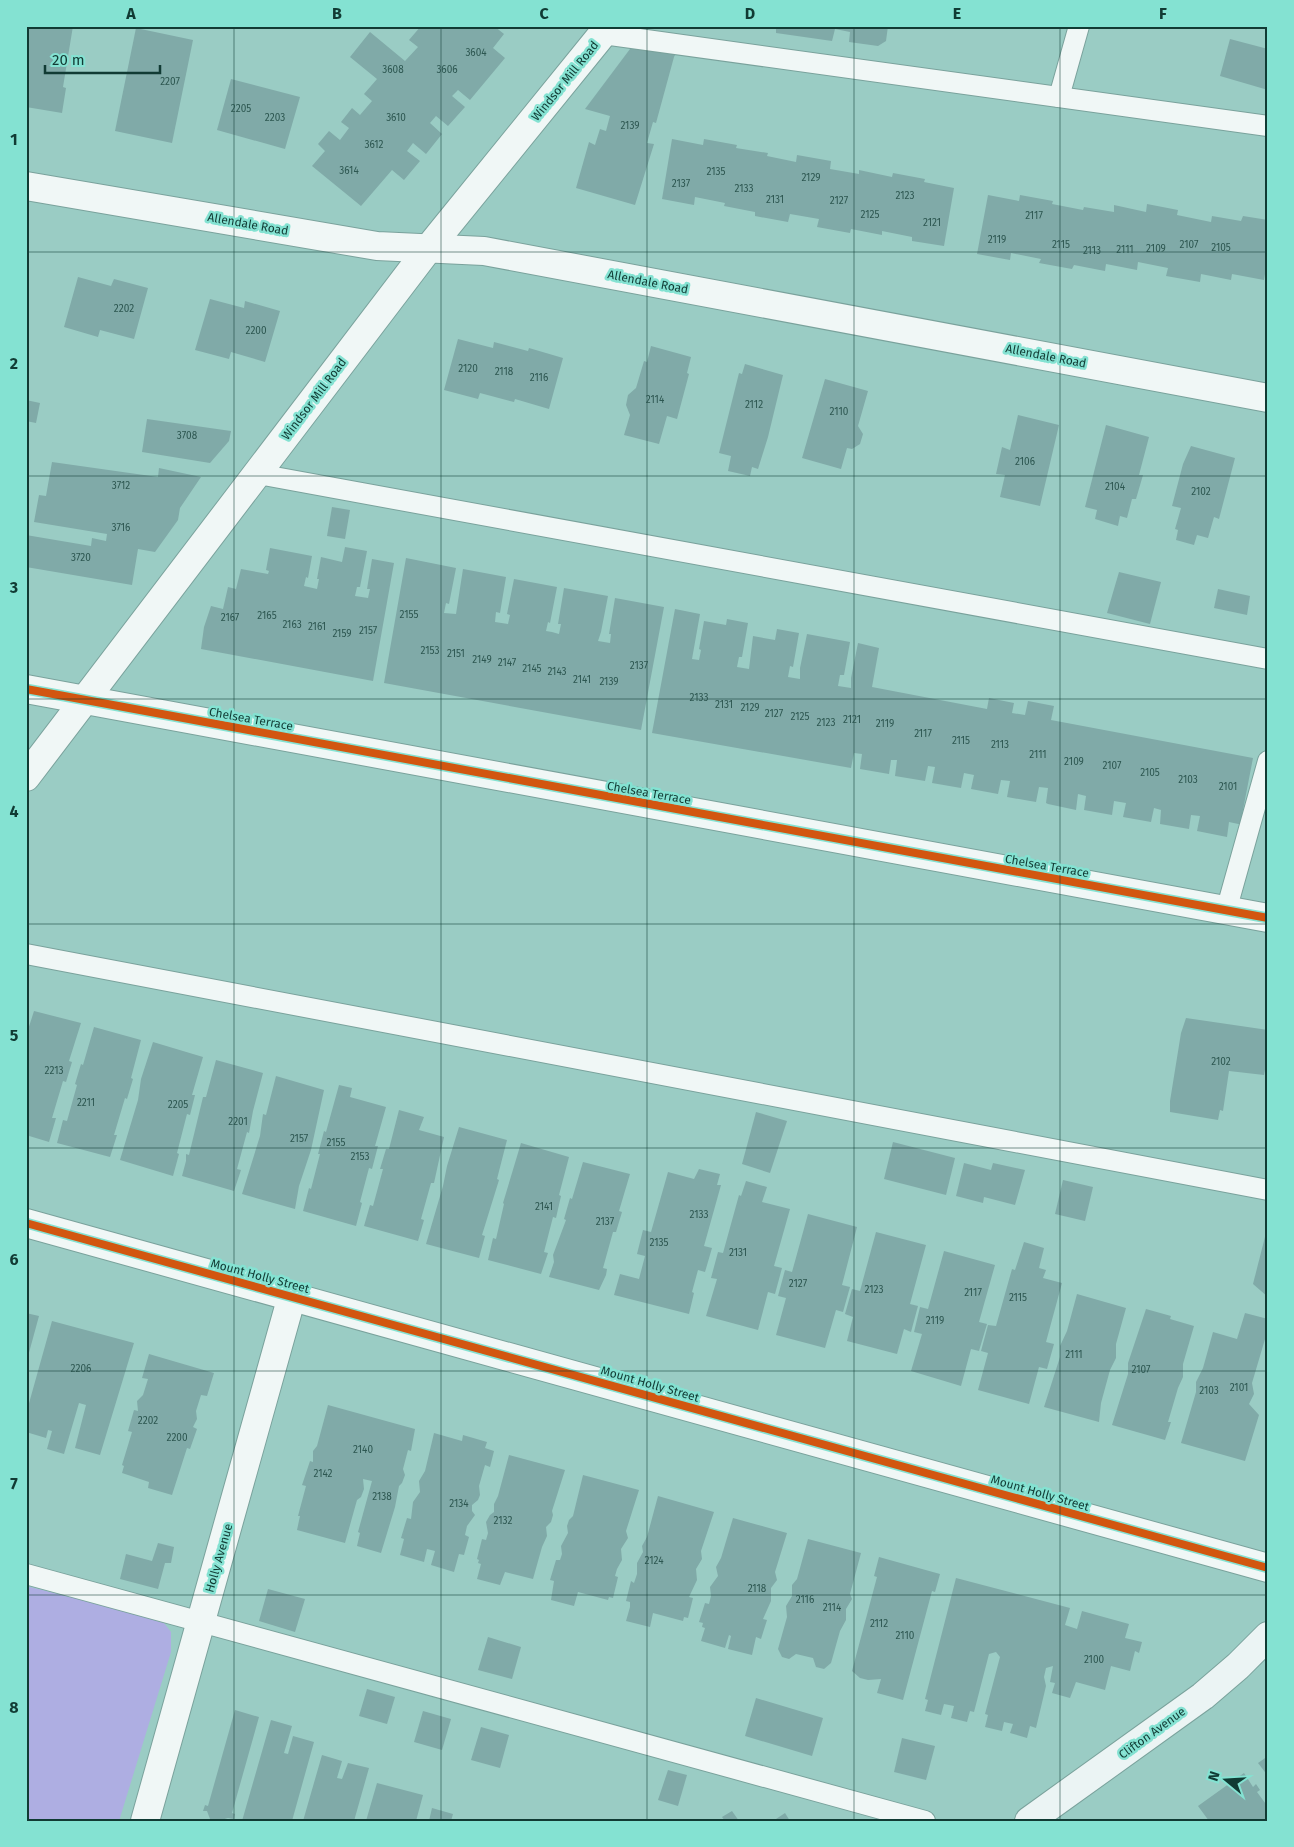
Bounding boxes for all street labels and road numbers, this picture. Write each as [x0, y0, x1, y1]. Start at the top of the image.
street label: Windsor Mill Road [529, 38, 601, 124]
street label: Allendale Road [206, 210, 290, 238]
street label: Allendale Road [606, 267, 690, 297]
street label: Allendale Road [1004, 341, 1088, 371]
street label: Windsor Mill Road [279, 355, 349, 443]
street label: Chelsea Terrace [208, 705, 294, 733]
street label: Chelsea Terrace [606, 779, 692, 807]
street label: Chelsea Terrace [1004, 852, 1090, 880]
street label: Mount Holly Street [209, 1256, 312, 1296]
street label: Mount Holly Street [599, 1363, 701, 1405]
street label: Mount Holly Street [989, 1472, 1091, 1514]
street label: Holly Avenue [202, 1522, 236, 1594]
street label: Clifton Avenue [1116, 1704, 1188, 1762]

